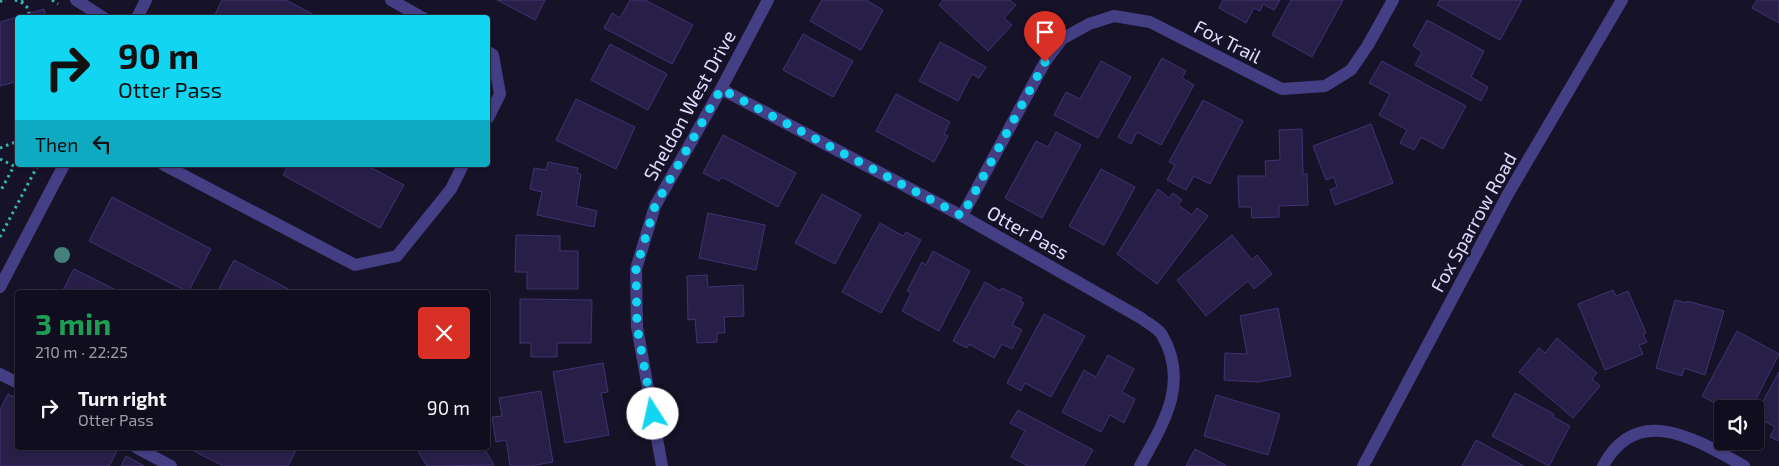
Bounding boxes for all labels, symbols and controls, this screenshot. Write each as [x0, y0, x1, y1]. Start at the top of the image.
pin [1024, 11, 1066, 62]
street label: Fox Trail [1191, 14, 1266, 68]
icon: arrive [1031, 18, 1059, 46]
street label: Sheldon West Drive [638, 26, 740, 184]
text: 90 m [118, 34, 199, 76]
icon: right [35, 35, 100, 100]
text: Otter Pass [118, 76, 222, 102]
icon: left [88, 130, 116, 158]
text: Then [35, 133, 78, 156]
street label: Fox Sparrow Road [1425, 148, 1521, 296]
street label: Otter Pass [983, 200, 1073, 264]
text: 3 min [35, 305, 111, 341]
button: close [418, 307, 470, 359]
text: 210 m · 22:25 [35, 342, 128, 361]
text: Turn right [78, 387, 166, 410]
position arrow [626, 387, 678, 439]
icon: right [35, 394, 63, 422]
text: 90 m [427, 396, 470, 419]
map controls [1714, 400, 1764, 450]
button: sound [1714, 400, 1764, 450]
text: Otter Pass [78, 410, 154, 429]

